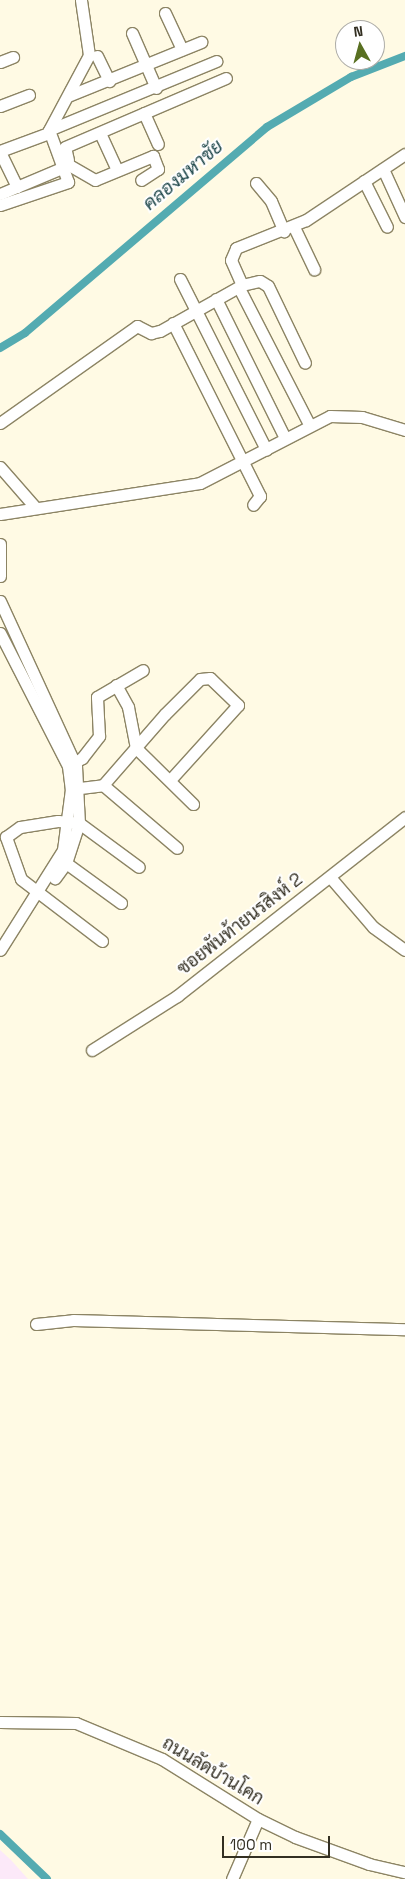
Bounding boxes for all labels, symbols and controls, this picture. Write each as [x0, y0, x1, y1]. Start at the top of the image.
north arrow [335, 20, 385, 70]
text: N [353, 22, 364, 41]
water label: คลองมหาชัย [138, 135, 228, 215]
street label: ซอยพันท้ายนรสิงห์ 2 [173, 868, 307, 980]
street label: ถนนลัดบ้านโคก [158, 1732, 268, 1810]
scale bar [225, 1826, 332, 1858]
text: 100 m [230, 1835, 272, 1854]

